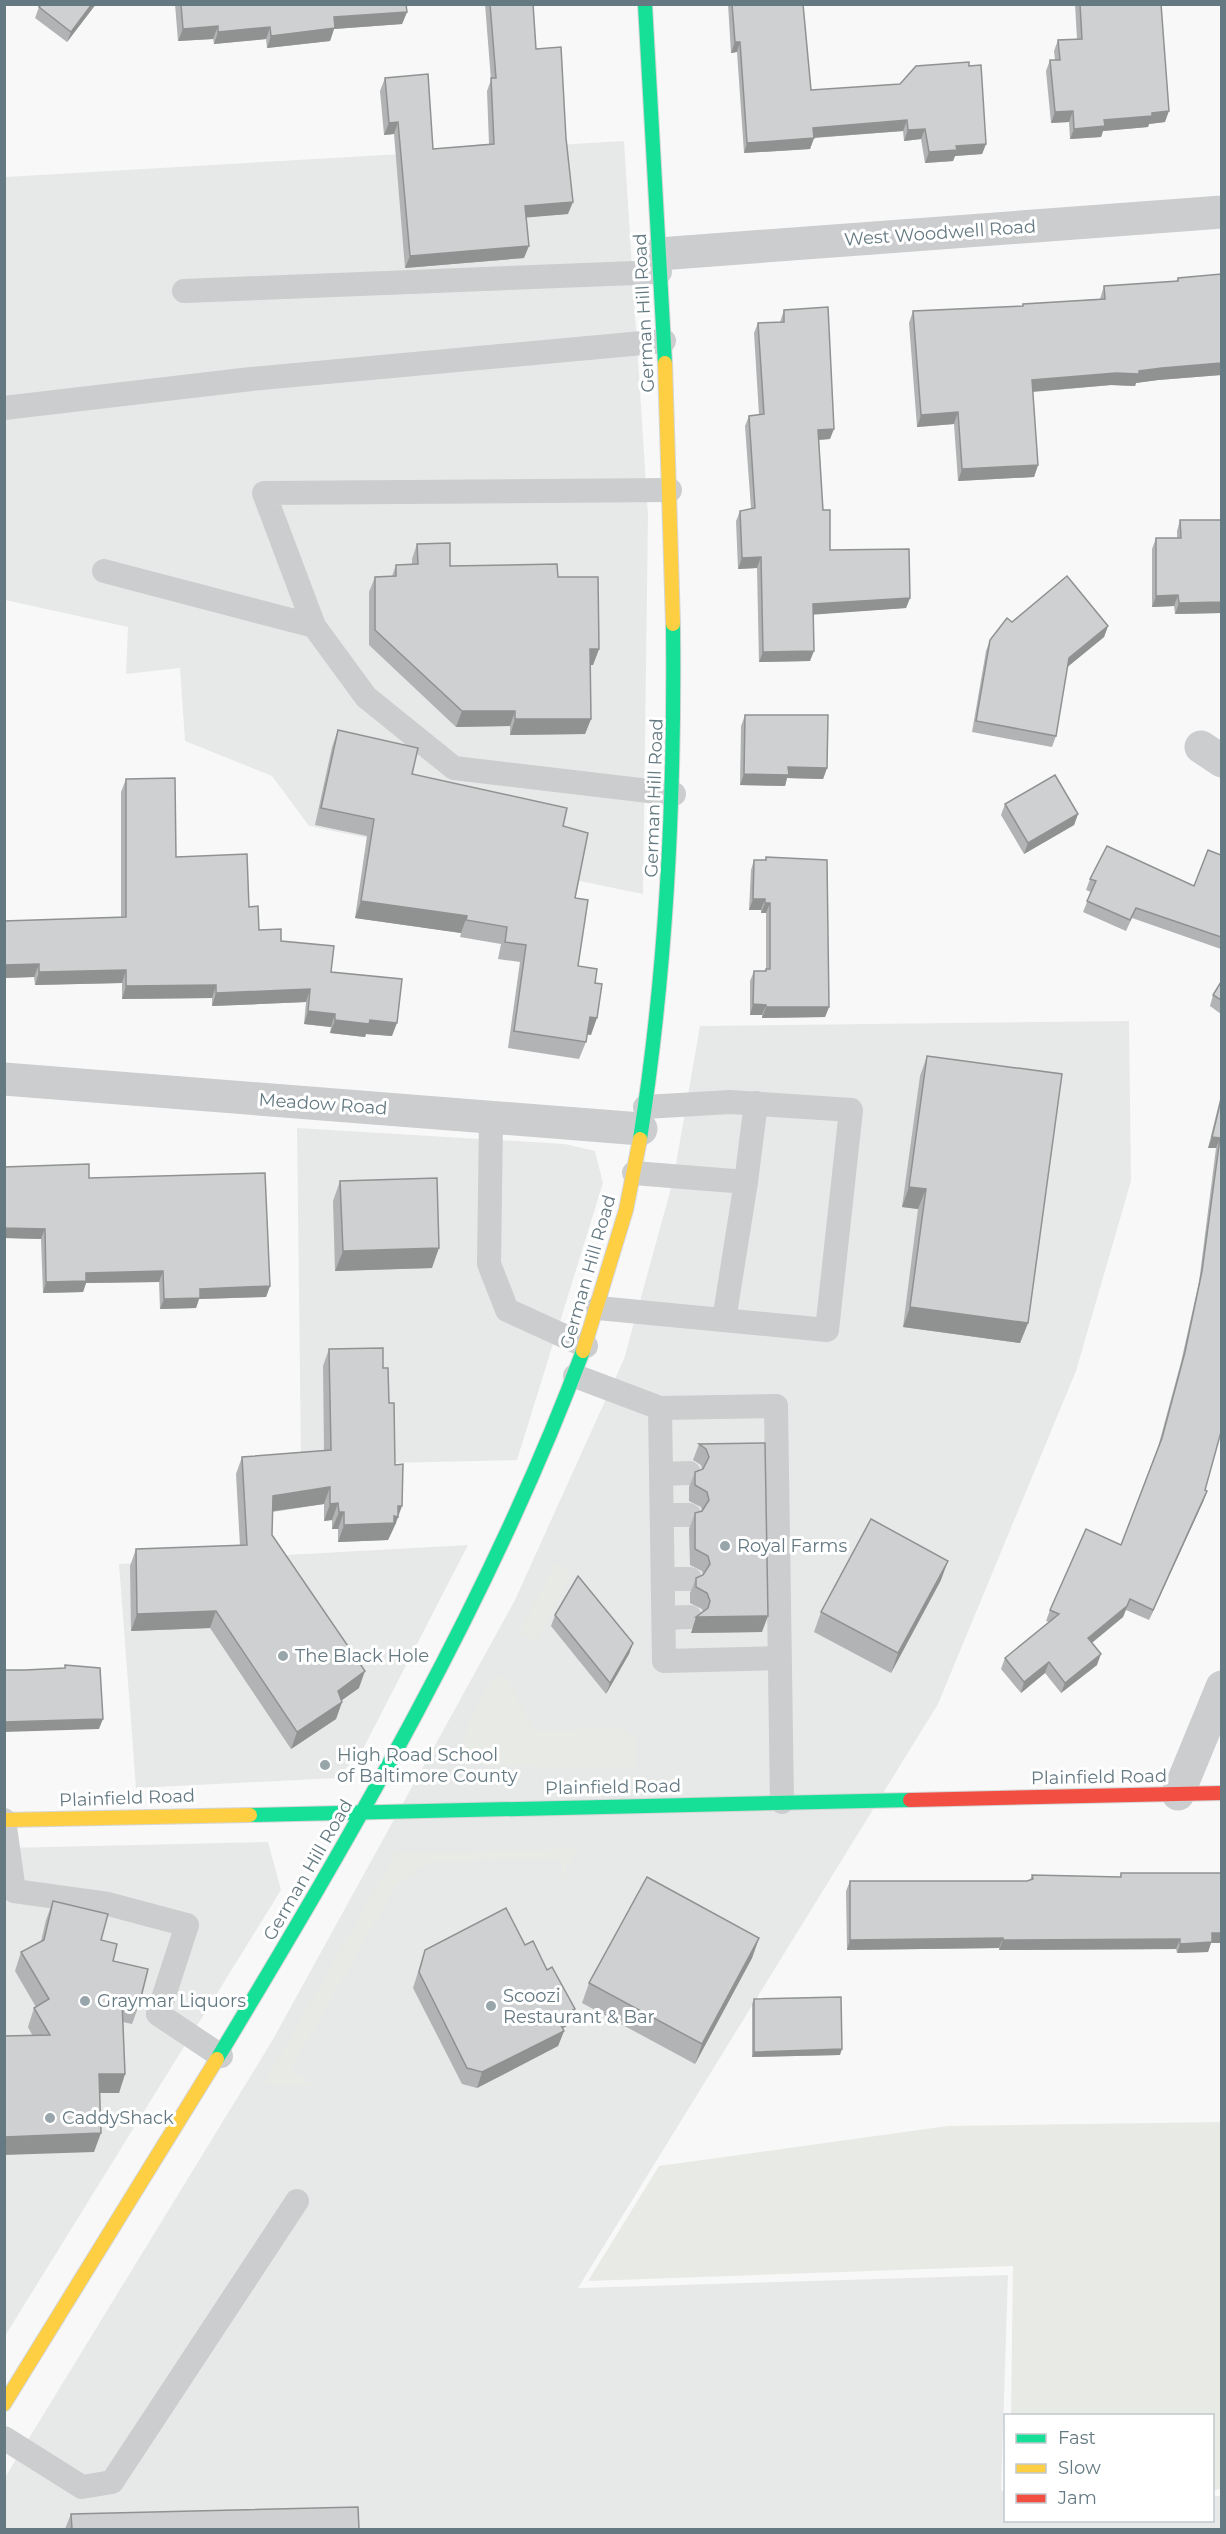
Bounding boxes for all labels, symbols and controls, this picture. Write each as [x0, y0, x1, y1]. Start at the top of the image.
street label: West Woodwell Road [843, 215, 1037, 251]
street label: German Hill Road [629, 233, 659, 393]
street label: German Hill Road [640, 718, 668, 878]
street label: Meadow Road [258, 1089, 388, 1119]
street label: German Hill Road [555, 1192, 621, 1352]
place label: Royal Farms [737, 1535, 847, 1557]
marker: Royal Farms [718, 1539, 732, 1553]
place label: The Black Hole [295, 1645, 429, 1667]
marker: The Black Hole [276, 1649, 290, 1663]
place label: High Road School of Baltimore County [337, 1744, 518, 1787]
marker: High Road School of Baltimore County [318, 1758, 332, 1772]
street label: Plainfield Road [1031, 1765, 1167, 1789]
street label: Plainfield Road [545, 1775, 681, 1799]
street label: Plainfield Road [59, 1785, 195, 1811]
street label: German Hill Road [259, 1795, 357, 1945]
place label: Scoozi Restaurant & Bar [503, 1985, 655, 2028]
place label: Graymar Liquors [97, 1990, 246, 2012]
marker: Graymar Liquors [78, 1994, 92, 2008]
marker: Scoozi Restaurant & Bar [484, 1999, 498, 2013]
place label: CaddyShack [62, 2107, 174, 2129]
marker: CaddyShack [43, 2111, 57, 2125]
legend [1004, 2414, 1214, 2522]
text: Fast [1058, 2427, 1096, 2449]
text: Slow [1058, 2457, 1101, 2479]
text: Jam [1057, 2487, 1097, 2509]

